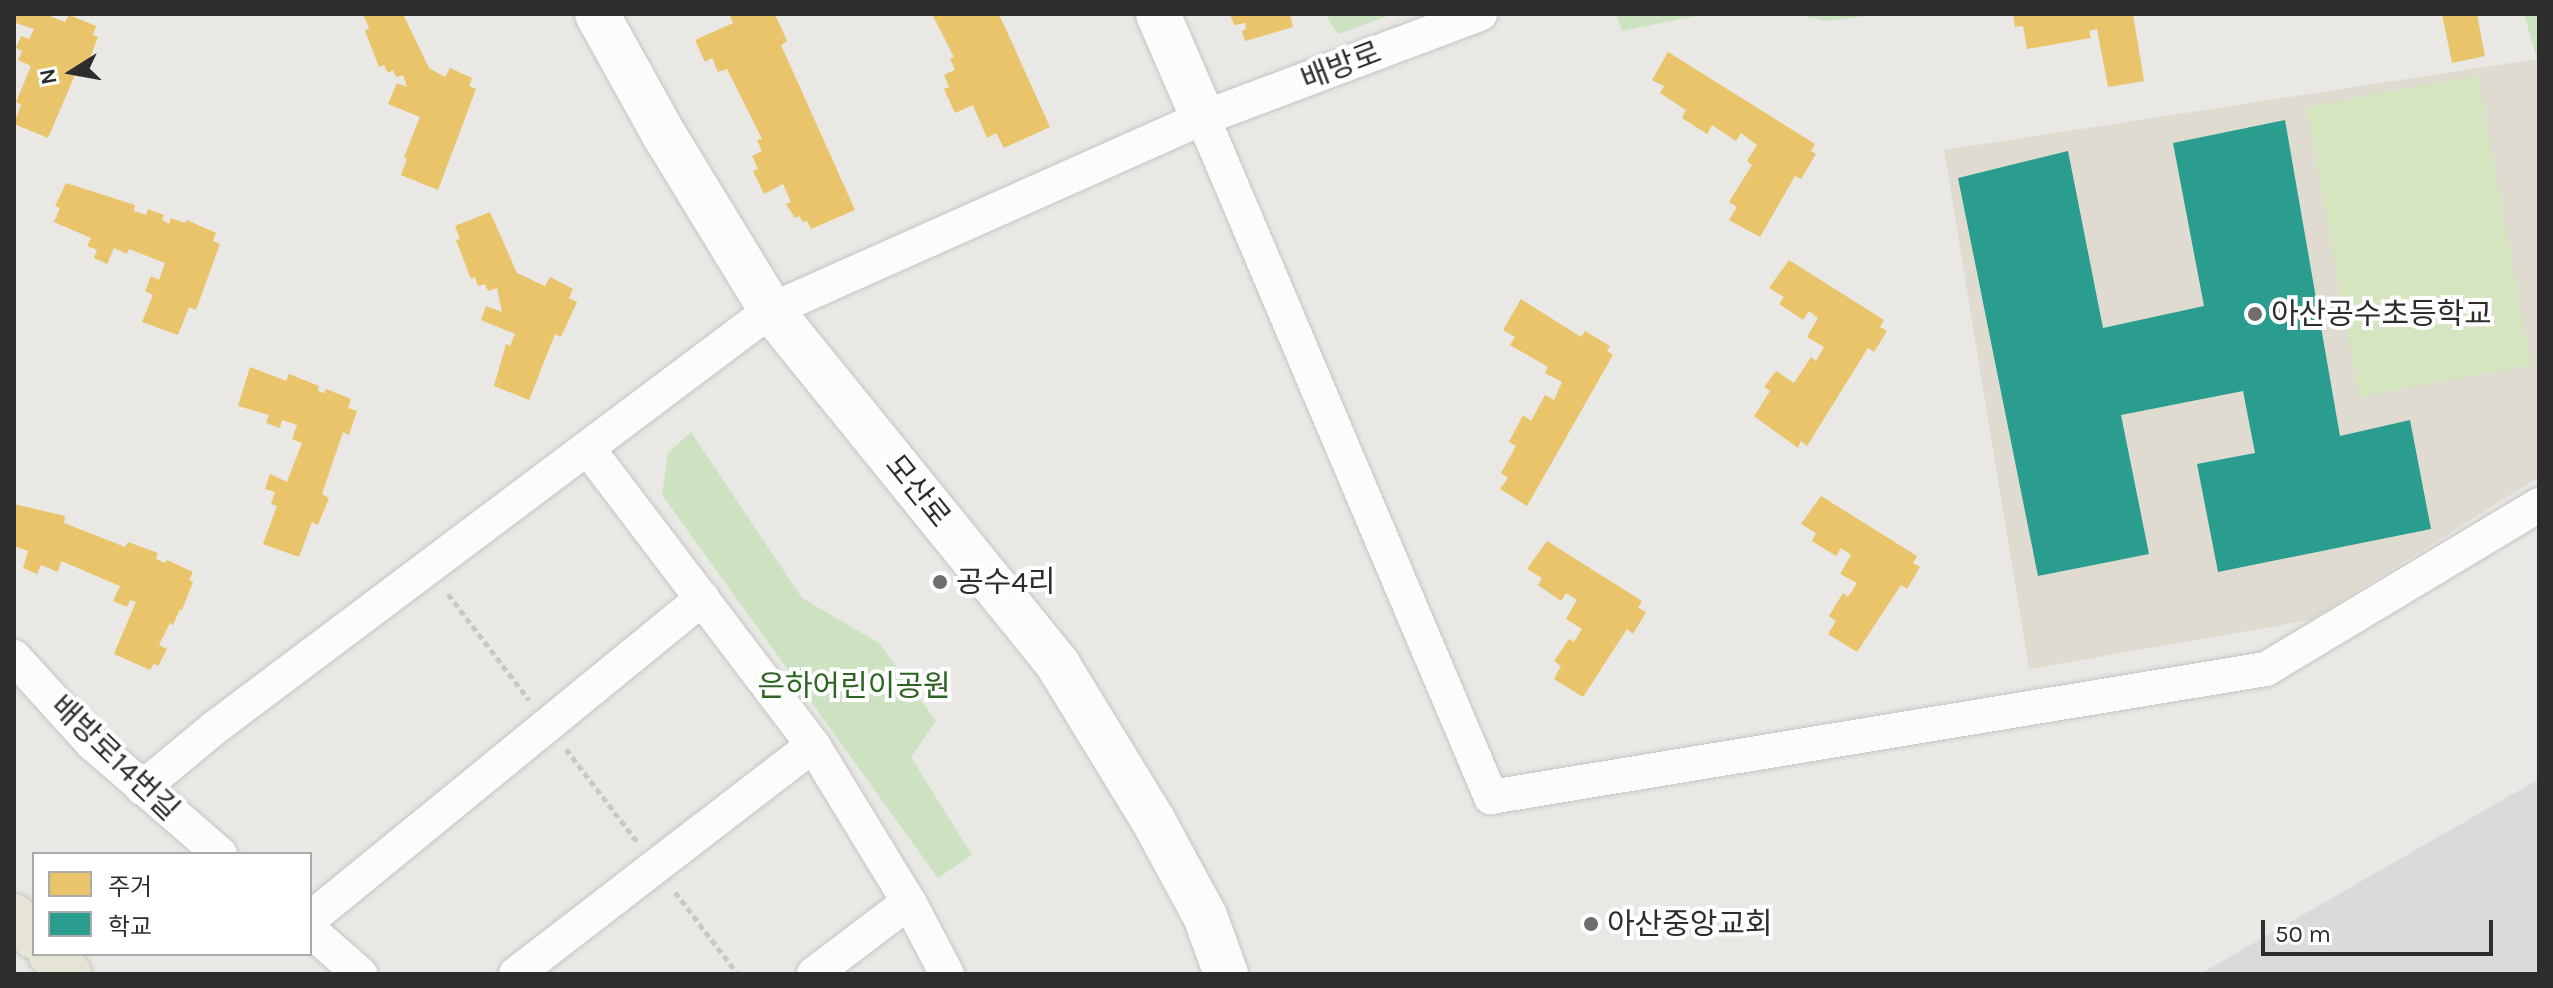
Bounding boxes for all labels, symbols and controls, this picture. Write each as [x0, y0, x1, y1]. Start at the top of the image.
north arrow [32, 32, 112, 112]
street label: 배방로 [1296, 34, 1386, 98]
text: N [34, 66, 63, 87]
place label: 아산공수초등학교 [2271, 296, 2492, 332]
marker: 아산공수초등학교 [2246, 305, 2264, 323]
street label: 모산로 [878, 447, 958, 535]
place label: 공수4리 [956, 564, 1056, 600]
marker: 공수4리 [931, 573, 949, 591]
park label: 은하어린이공원 [757, 668, 951, 704]
street label: 배방로14번길 [43, 688, 187, 828]
legend [32, 852, 312, 956]
text: 주거 [108, 873, 152, 901]
scale bar [2265, 904, 2497, 954]
place label: 아산중앙교회 [1607, 906, 1773, 942]
text: 학교 [108, 913, 152, 941]
marker: 아산중앙교회 [1582, 915, 1600, 933]
text: 50 m [2275, 920, 2331, 948]

